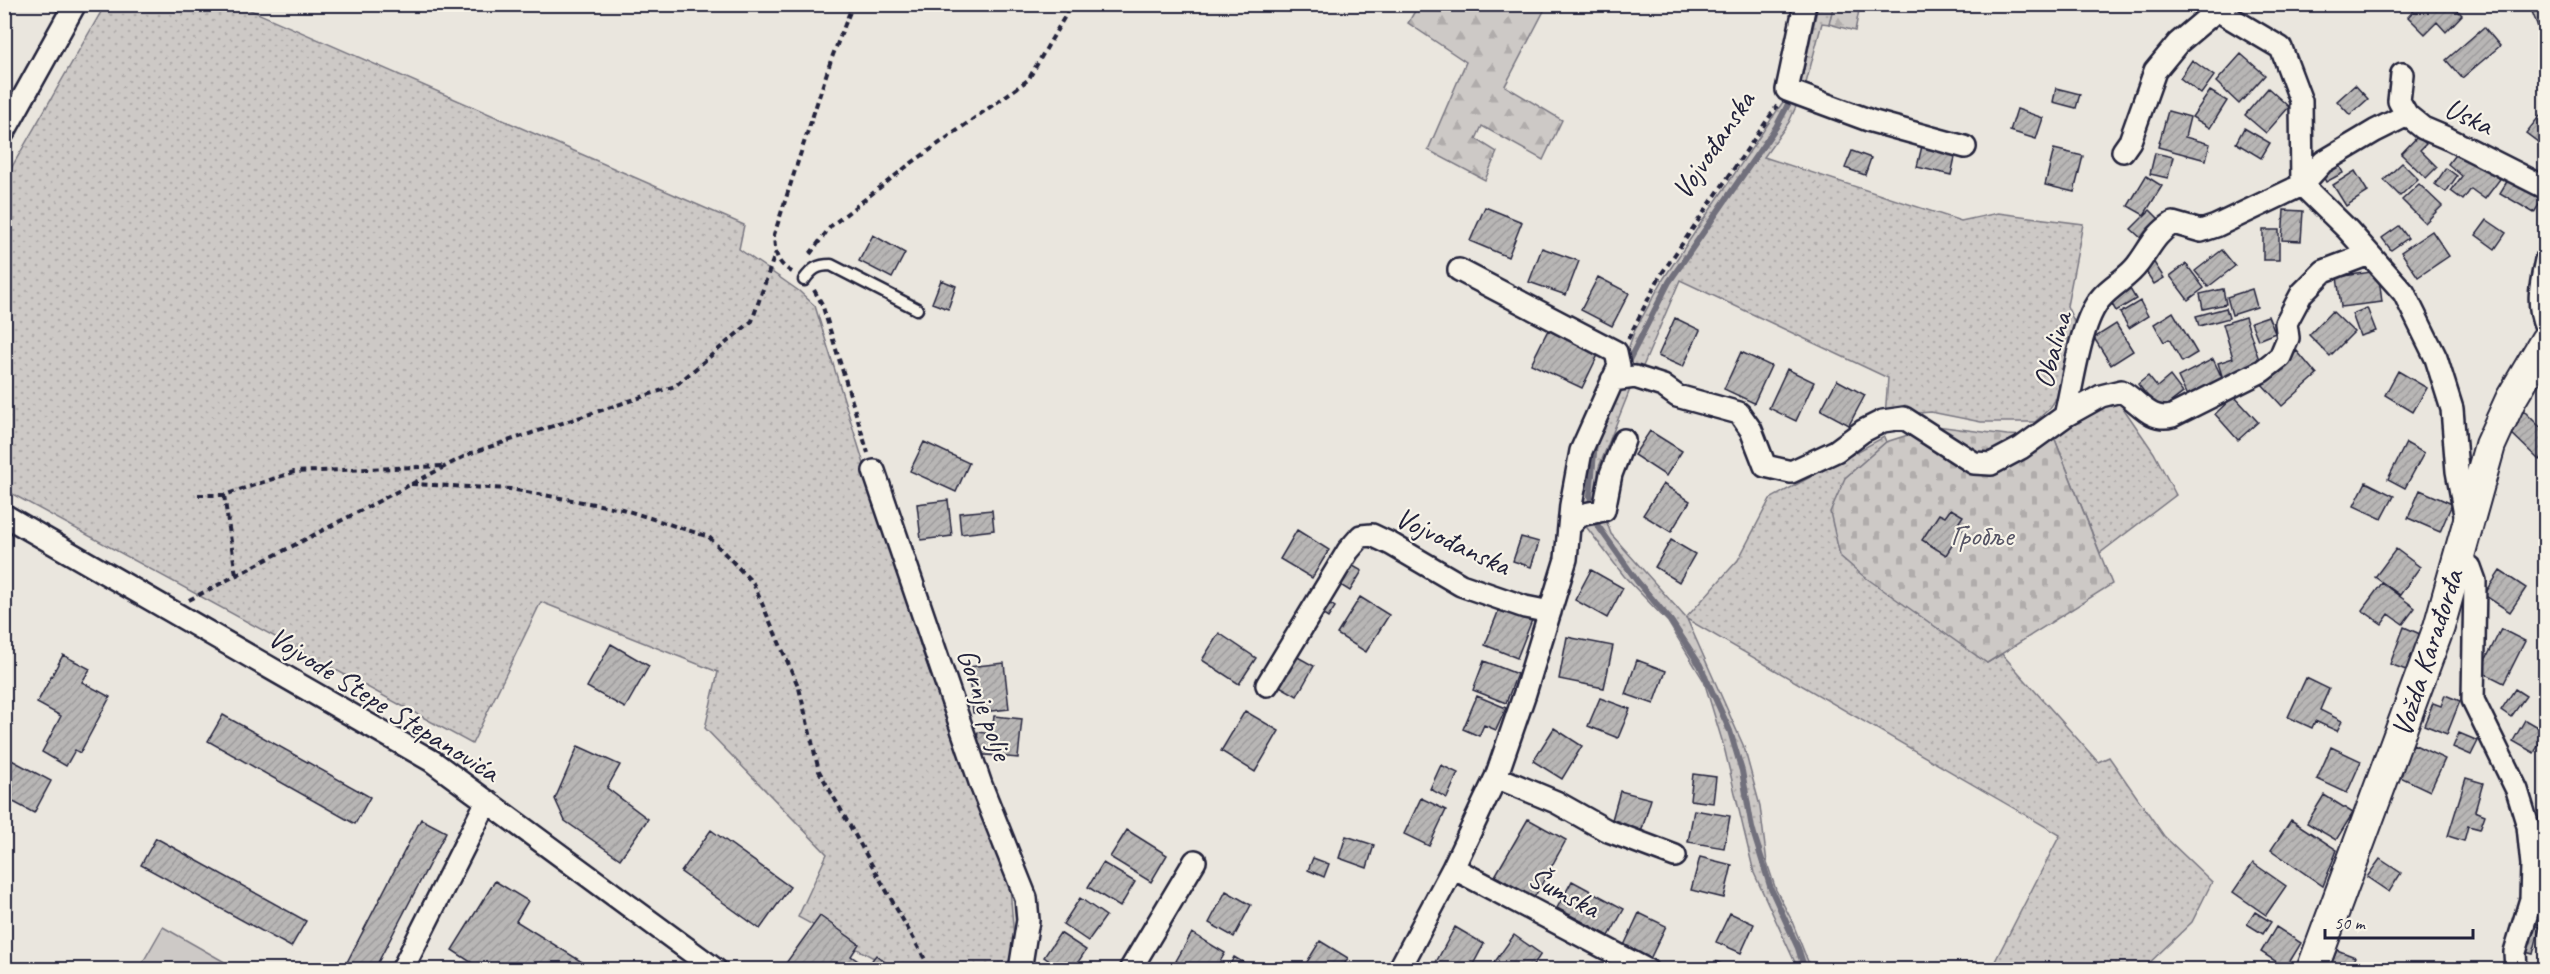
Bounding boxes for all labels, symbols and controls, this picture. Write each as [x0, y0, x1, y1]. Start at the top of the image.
street label: Vojvođanska [1663, 82, 1764, 206]
street label: Uska [2439, 88, 2501, 144]
street label: Obalina [2024, 305, 2081, 392]
street label: Vojvođanska [1389, 498, 1518, 585]
park label: Гробље [1951, 516, 2016, 554]
street label: Vožda Karađorđa [2382, 563, 2472, 741]
street label: Vojvode Stepe Stepanovića [262, 618, 508, 791]
street label: Gornje polje [948, 643, 1022, 767]
street label: Šumska [1522, 857, 1608, 927]
scale bar [2325, 902, 2474, 940]
text: 50 m [2334, 912, 2367, 934]

